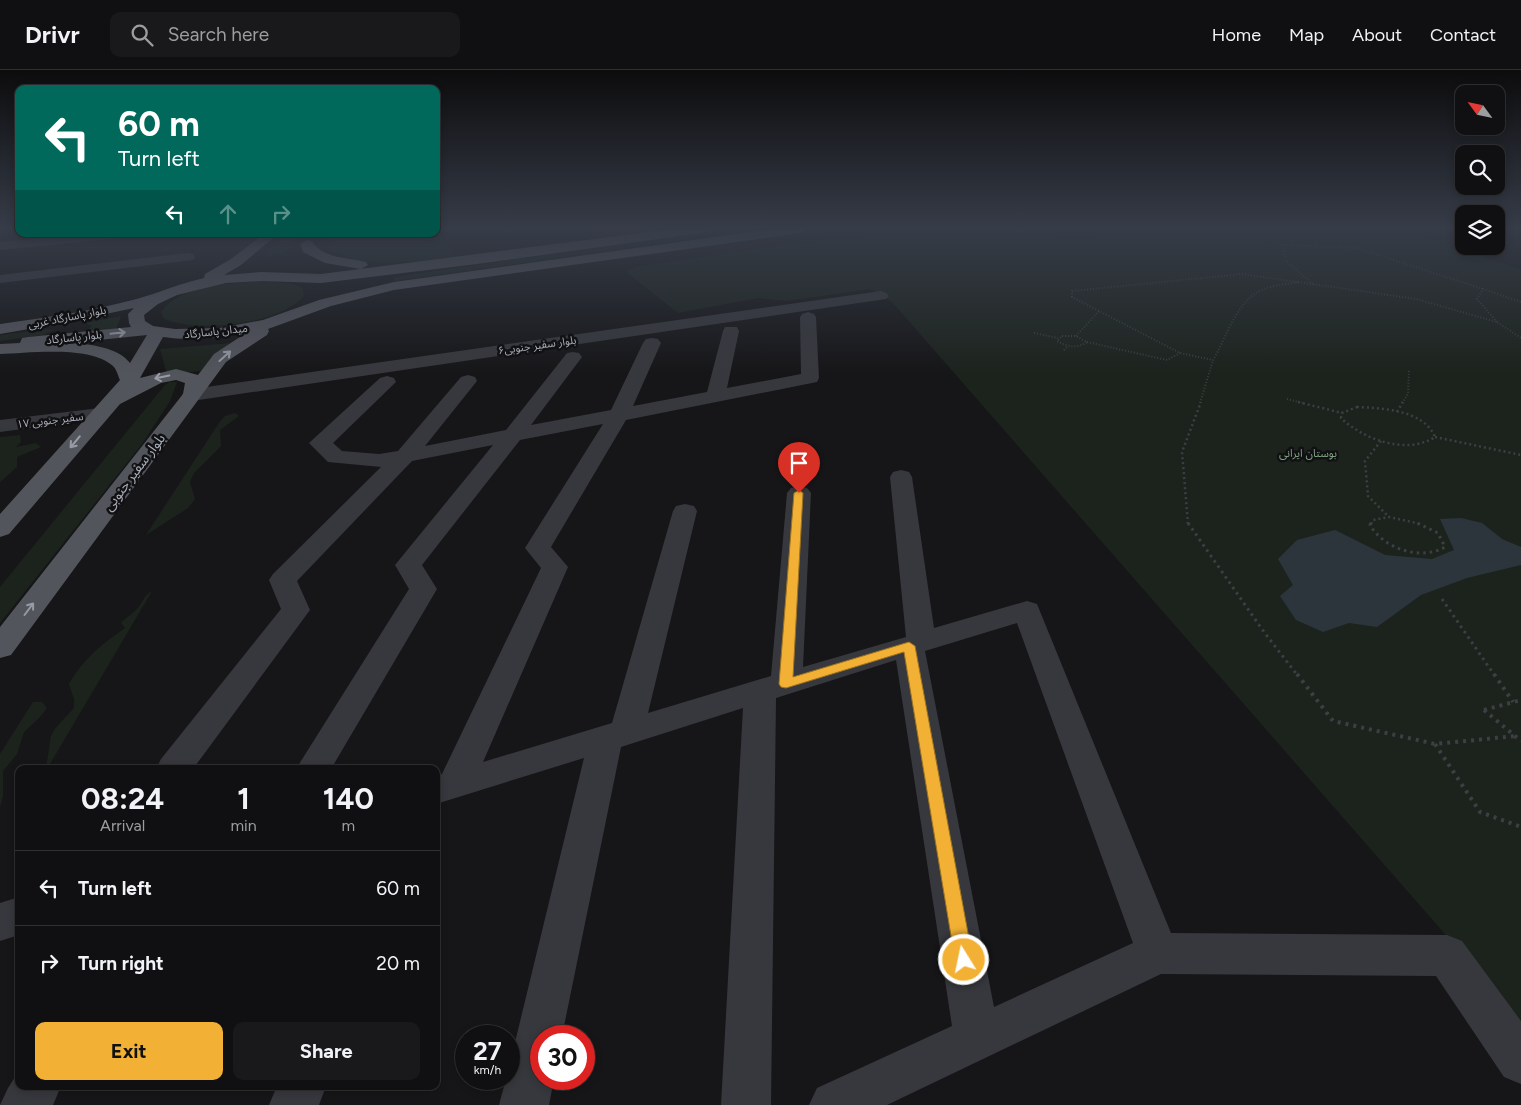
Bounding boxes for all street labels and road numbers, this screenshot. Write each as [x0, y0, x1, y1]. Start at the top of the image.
street label: بلوار پاسارگاد غربی [27, 304, 107, 332]
street label: میدان پاسارگاد [184, 322, 249, 342]
street label: بلوار پاسارگاد [46, 328, 103, 348]
street label: بلوار سفیر جنوبی۶ [497, 334, 577, 357]
street label: سفیر جنوبی ۱۷ [16, 410, 85, 431]
street label: بلوار سفیر جنوبی [100, 430, 169, 514]

